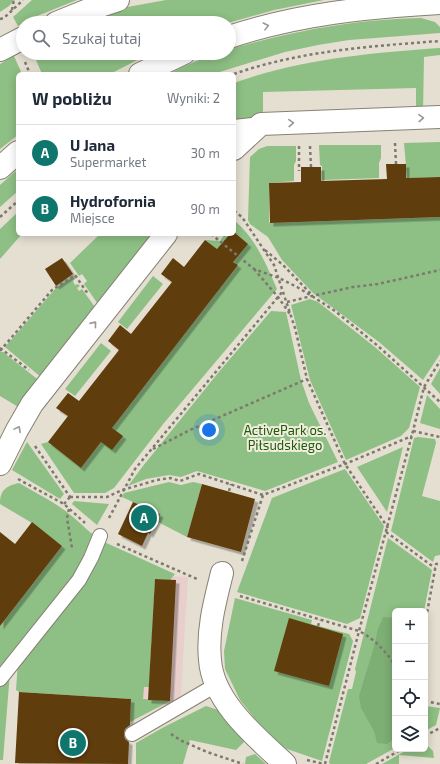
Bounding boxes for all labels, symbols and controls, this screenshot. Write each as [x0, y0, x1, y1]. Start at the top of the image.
search box [16, 16, 236, 60]
one-way arrow [263, 23, 270, 31]
icon: search [30, 27, 52, 49]
text: Szukaj tutaj [62, 29, 141, 47]
text: W pobliżu [32, 88, 112, 108]
text: Wyniki: 2 [167, 90, 220, 106]
one-way arrow [418, 114, 424, 122]
one-way arrow [288, 119, 294, 128]
text: U Jana [70, 136, 115, 154]
text: A [41, 145, 49, 161]
text: 30 m [191, 145, 220, 161]
text: Supermarket [70, 154, 147, 170]
text: Hydrofornia [70, 192, 156, 210]
text: B [41, 201, 49, 217]
text: 90 m [190, 201, 220, 217]
text: Miejsce [70, 210, 115, 226]
one-way arrow [90, 321, 97, 329]
your location [199, 420, 219, 440]
park label: ActivePark os. Piłsudskiego [244, 422, 326, 453]
one-way arrow [13, 426, 20, 433]
pin: A [131, 503, 157, 533]
map controls [392, 608, 428, 752]
button: + [392, 608, 428, 644]
button: − [392, 644, 428, 680]
button: locate [392, 680, 428, 716]
button: layers [392, 716, 428, 752]
pin: B [60, 728, 86, 758]

